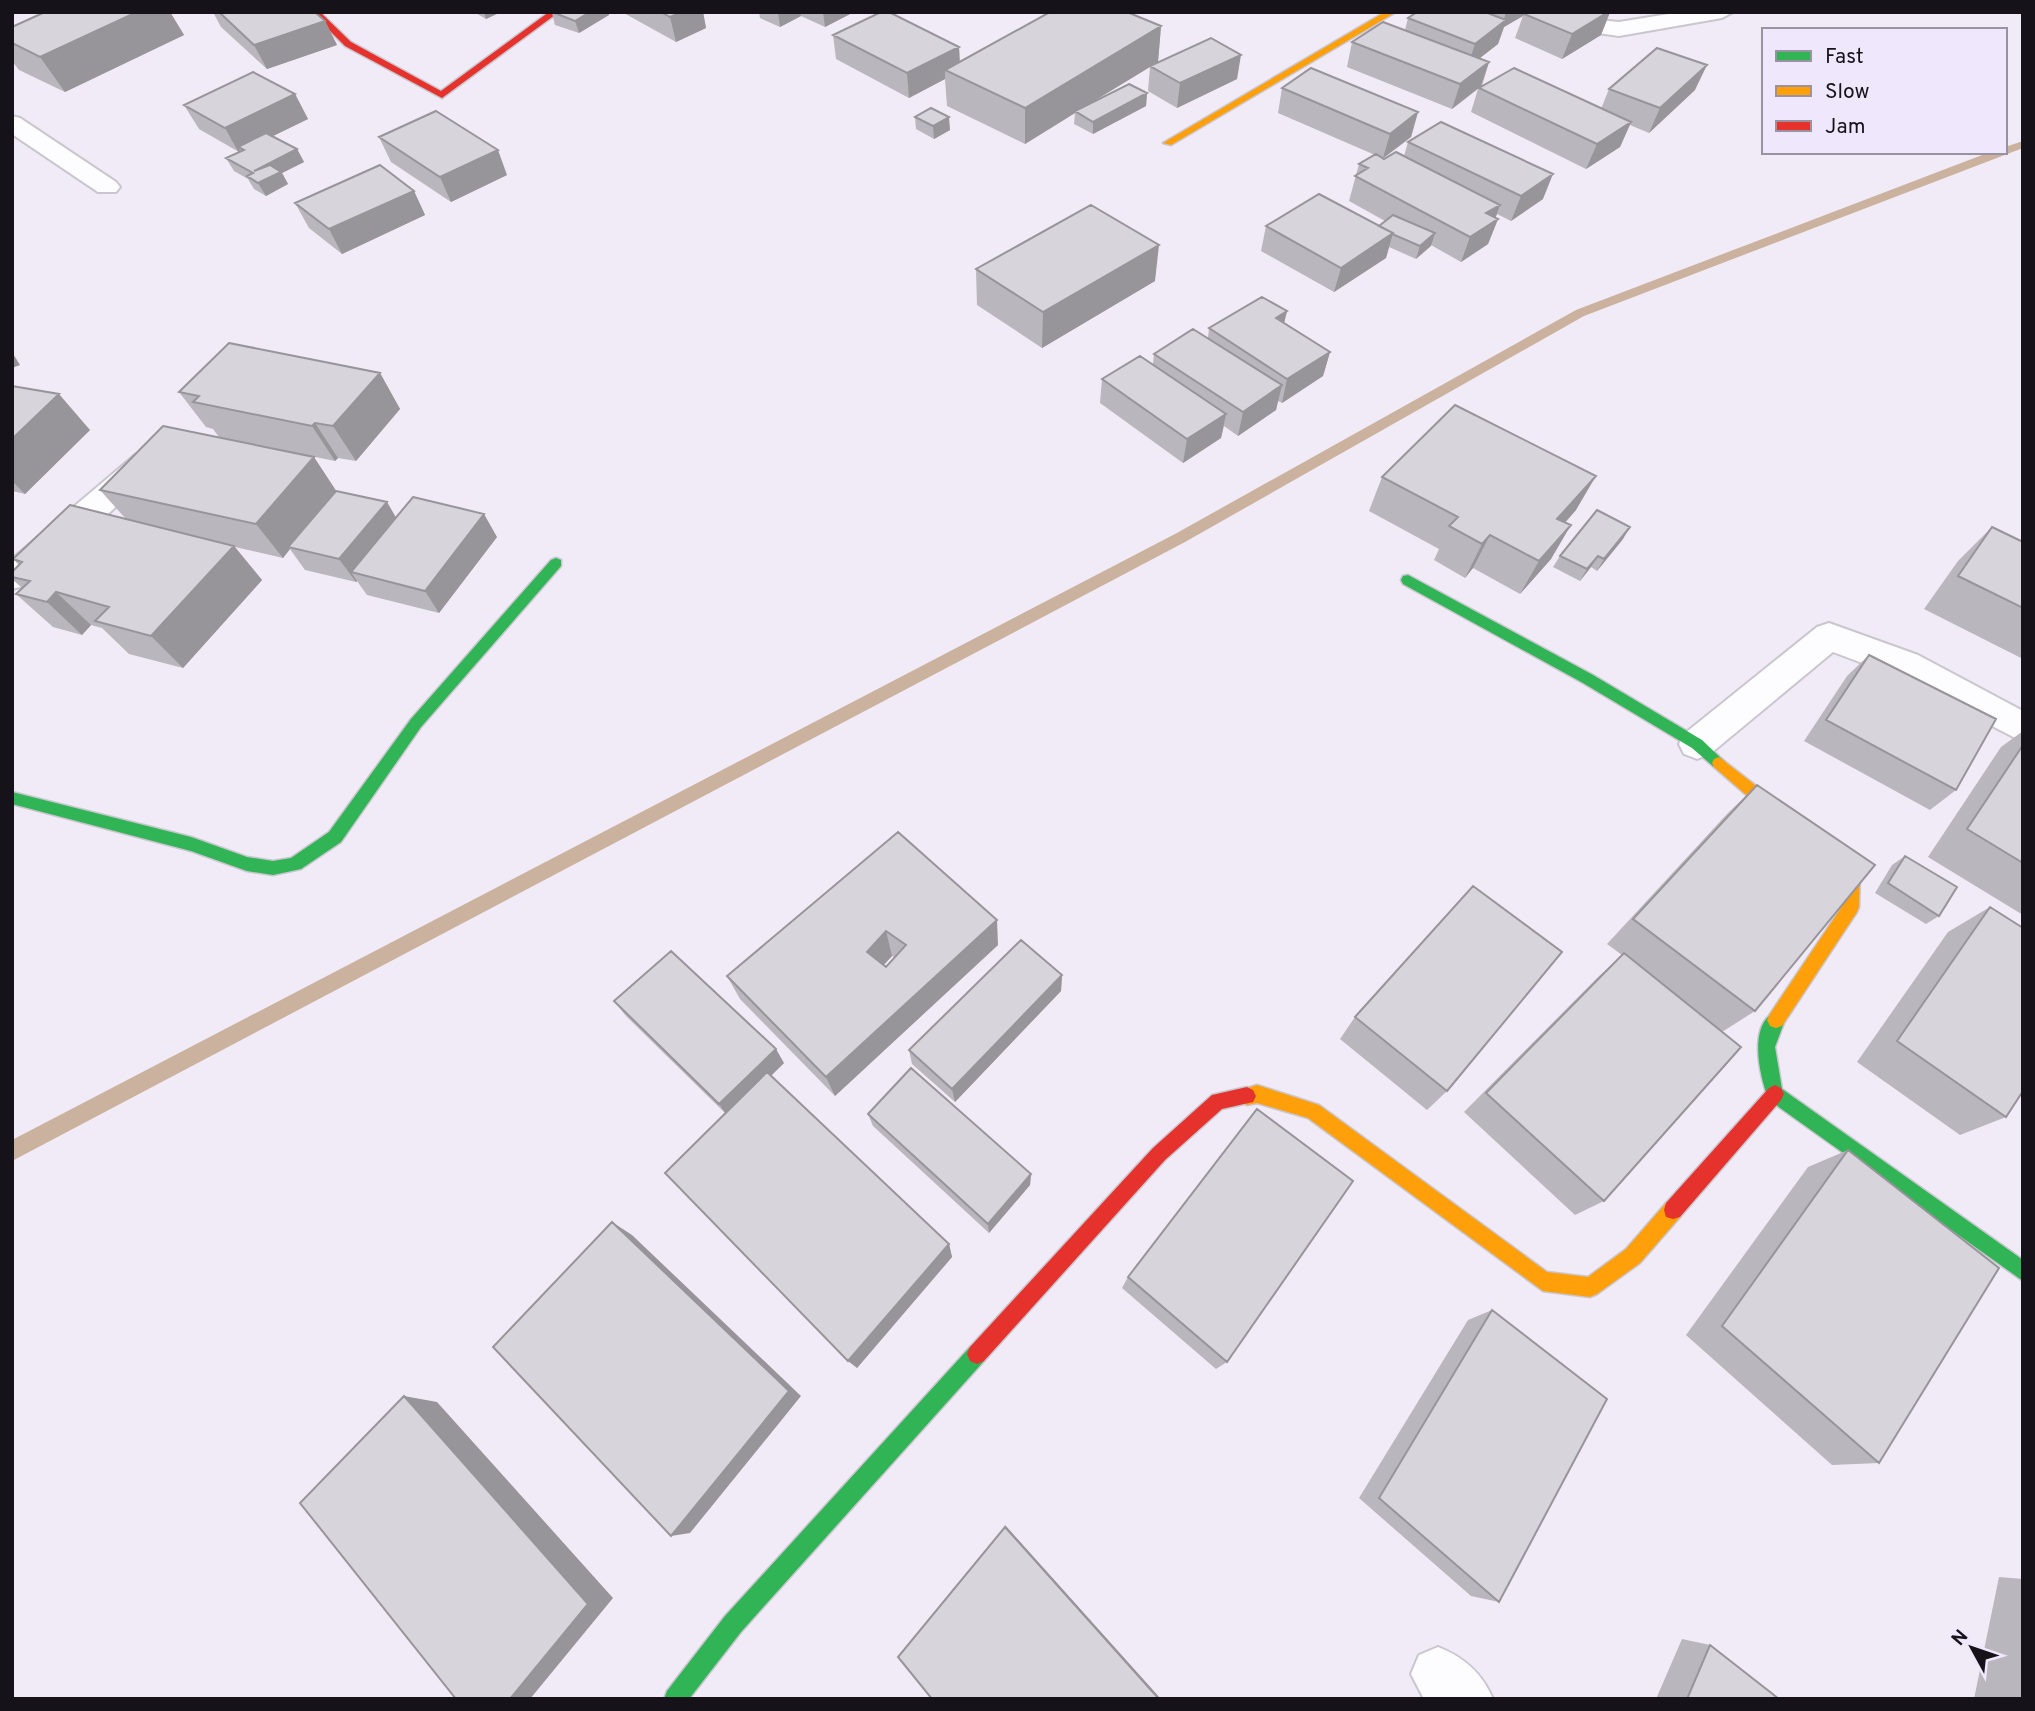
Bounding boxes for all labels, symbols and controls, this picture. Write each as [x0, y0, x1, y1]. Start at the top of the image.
legend [1762, 28, 2007, 154]
text: Fast [1825, 44, 1864, 71]
text: Slow [1825, 79, 1870, 106]
text: Jam [1825, 114, 1866, 141]
north arrow [1937, 1613, 2007, 1683]
text: N [1947, 1625, 1974, 1651]

